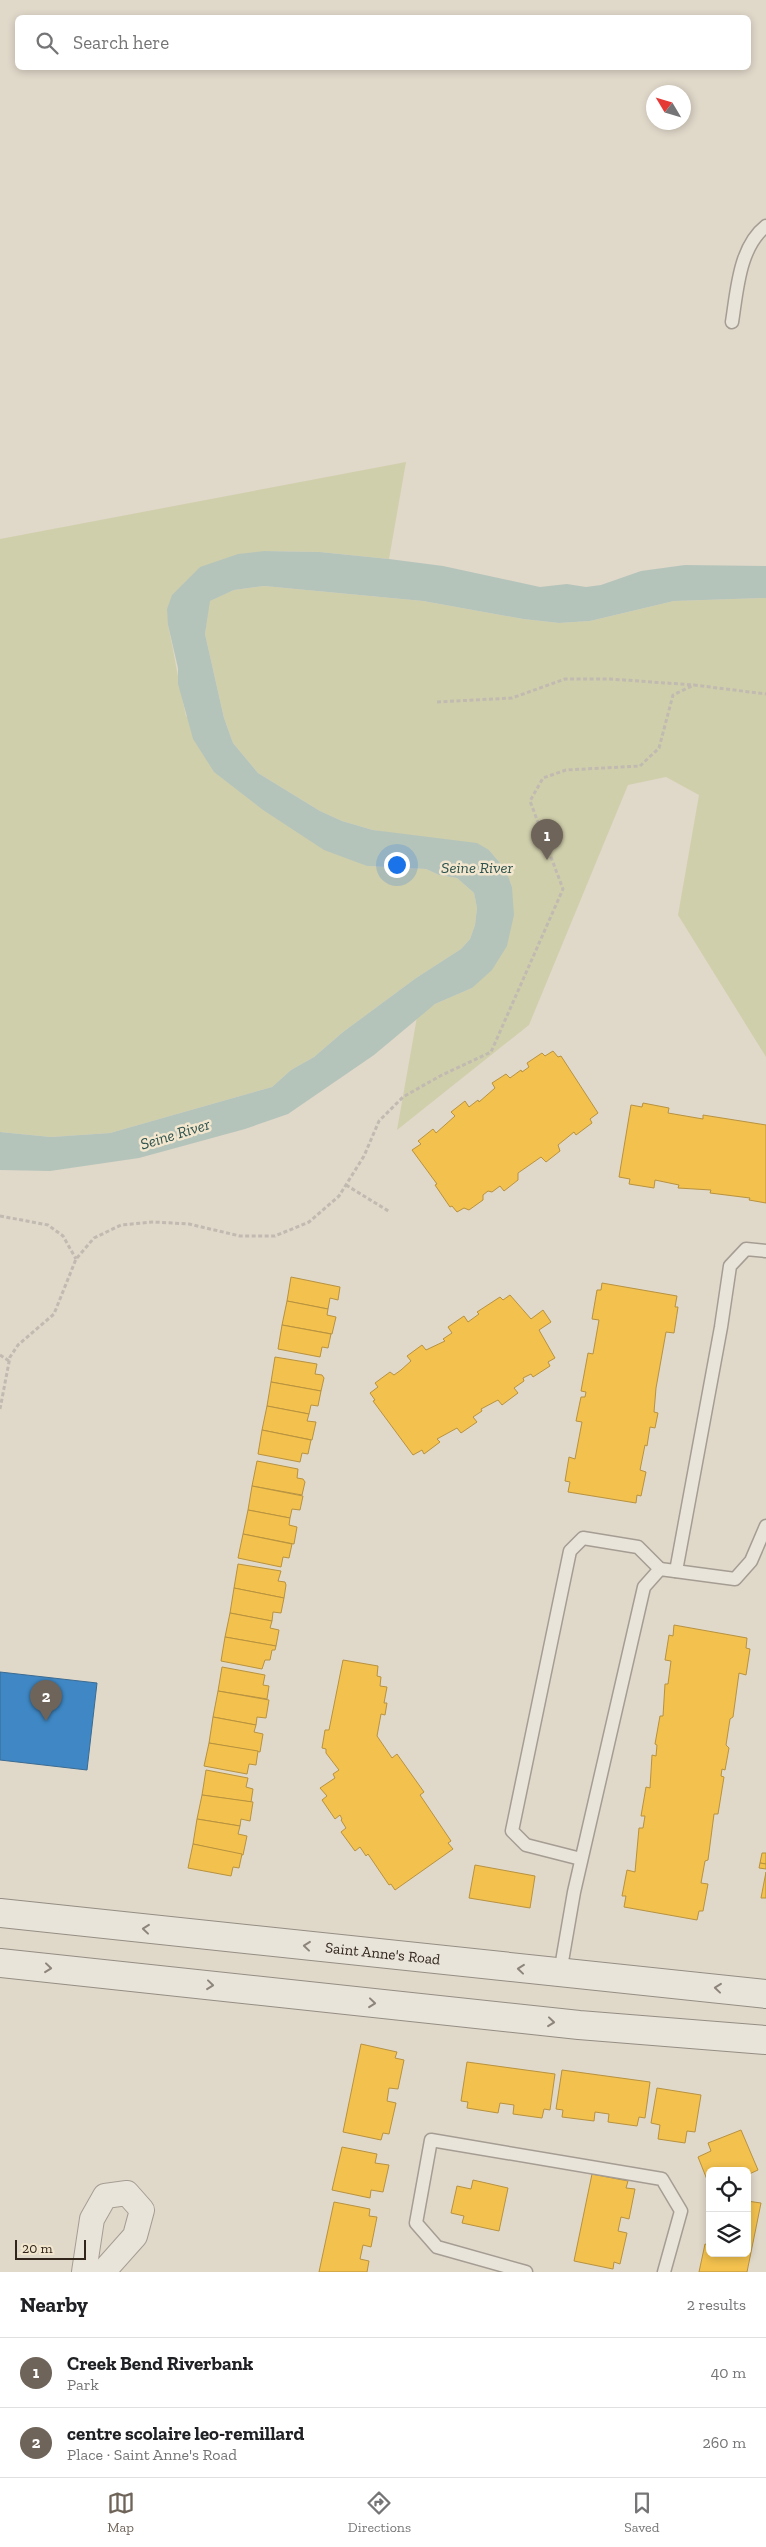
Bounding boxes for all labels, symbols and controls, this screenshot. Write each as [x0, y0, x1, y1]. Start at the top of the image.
search box [15, 15, 751, 70]
icon: search [33, 29, 61, 57]
text: Search here [73, 31, 169, 54]
north arrow [646, 85, 691, 130]
pin: 1 [531, 819, 563, 860]
your location [384, 852, 410, 878]
water label: Seine River [441, 858, 513, 877]
water label: Seine River [138, 1114, 213, 1154]
pin: 2 [30, 1680, 62, 1721]
one-way arrow [141, 1924, 149, 1935]
street label: Saint Anne's Road [324, 1938, 442, 1969]
one-way arrow [303, 1941, 311, 1952]
one-way arrow [45, 1962, 53, 1973]
one-way arrow [517, 1964, 525, 1975]
one-way arrow [206, 1979, 214, 1990]
one-way arrow [713, 1983, 721, 1994]
one-way arrow [368, 1997, 376, 2008]
one-way arrow [547, 2016, 555, 2027]
map controls [706, 2167, 751, 2257]
button: locate [706, 2167, 751, 2212]
button: layers [706, 2212, 751, 2257]
scale bar [15, 2237, 86, 2260]
text: 20 m [22, 2240, 53, 2257]
text: Nearby [20, 2292, 88, 2317]
text: 2 results [687, 2295, 746, 2314]
text: Creek Bend Riverbank [67, 2352, 253, 2375]
text: 1 [33, 2363, 39, 2382]
text: 40 m [711, 2363, 746, 2382]
text: Park [67, 2375, 99, 2394]
text: centre scolaire leo-remillard [67, 2422, 304, 2445]
text: 2 [32, 2433, 40, 2452]
text: 260 m [703, 2433, 746, 2452]
text: Place · Saint Anne's Road [67, 2445, 237, 2464]
tab: Map [107, 2489, 135, 2536]
tab: Directions [348, 2489, 411, 2536]
tab: Saved [624, 2489, 659, 2536]

